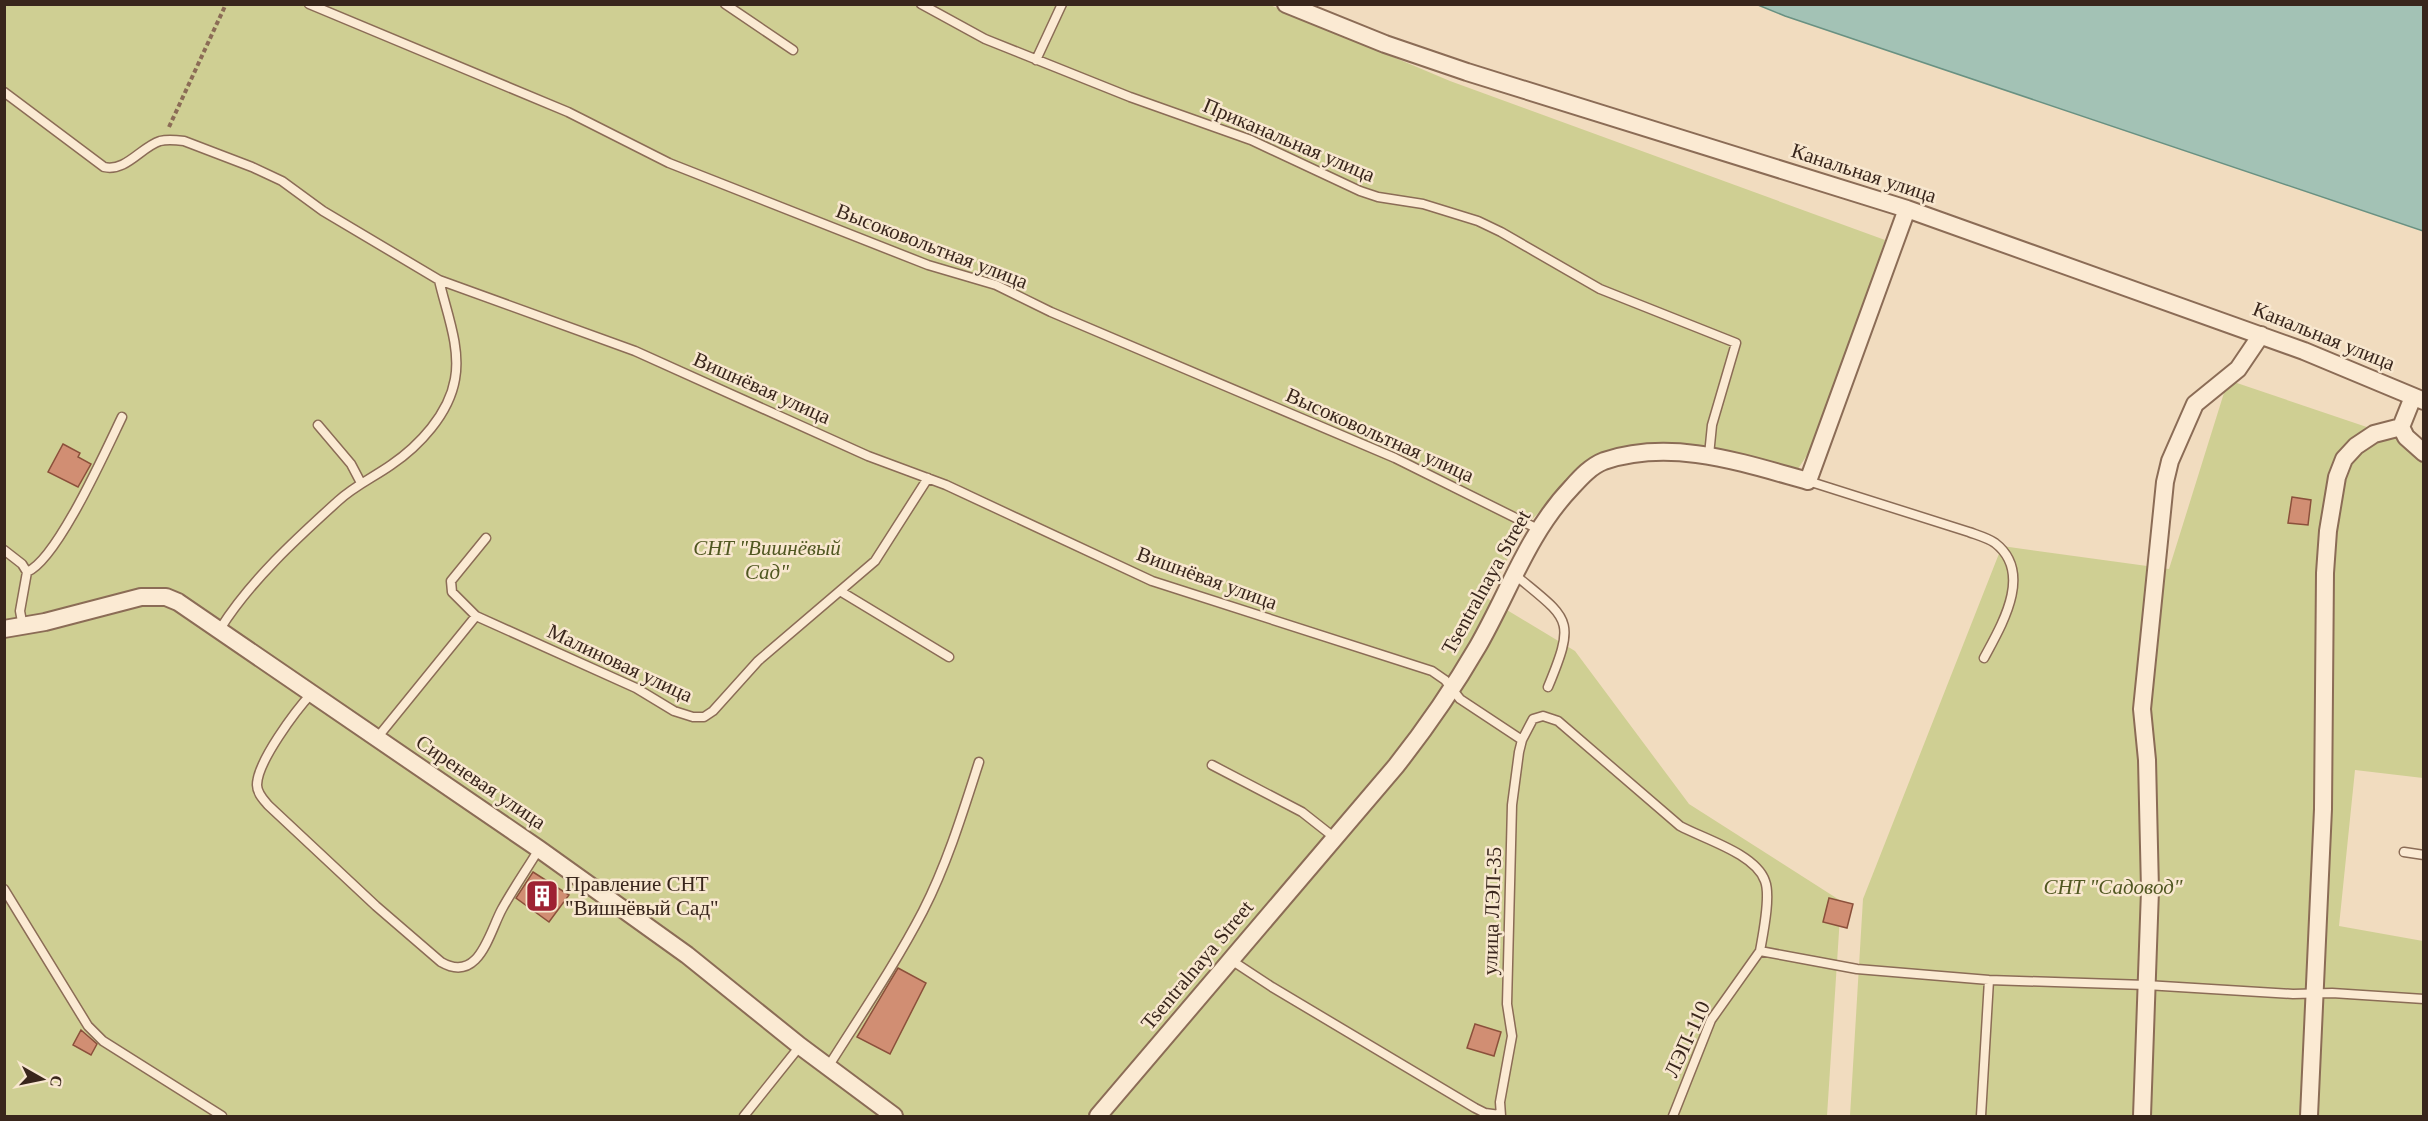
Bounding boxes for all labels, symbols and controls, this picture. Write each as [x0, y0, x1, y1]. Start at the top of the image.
street label: Приканальная улица [1200, 93, 1379, 187]
street label: Канальная улица [1788, 138, 1940, 208]
street label: Высоковольтная улица [833, 198, 1032, 294]
street label: Канальная улица [2249, 297, 2399, 376]
street label: Вишнёвая улица [690, 347, 835, 429]
street label: Высоковольтная улица [1282, 383, 1478, 488]
street label: Tsentralnaya Street [1436, 506, 1536, 658]
park label: СНТ "Вишнёвый Сад" [693, 536, 841, 584]
street label: Вишнёвая улица [1133, 541, 1281, 615]
street label: Малиновая улица [544, 619, 697, 707]
street label: Сиреневая улица [412, 730, 551, 835]
street label: улица ЛЭП-35 [1478, 846, 1506, 976]
place label: Правление СНТ "Вишнёвый Сад" [565, 872, 719, 920]
park label: СНТ "Садовод" [2043, 875, 2183, 899]
building icon: Правление СНТ "Вишнёвый Сад" [524, 878, 560, 914]
street label: Tsentralnaya Street [1136, 895, 1258, 1034]
street label: ЛЭП-110 [1659, 997, 1715, 1081]
north arrow [12, 1049, 72, 1109]
text: С [47, 1074, 66, 1088]

